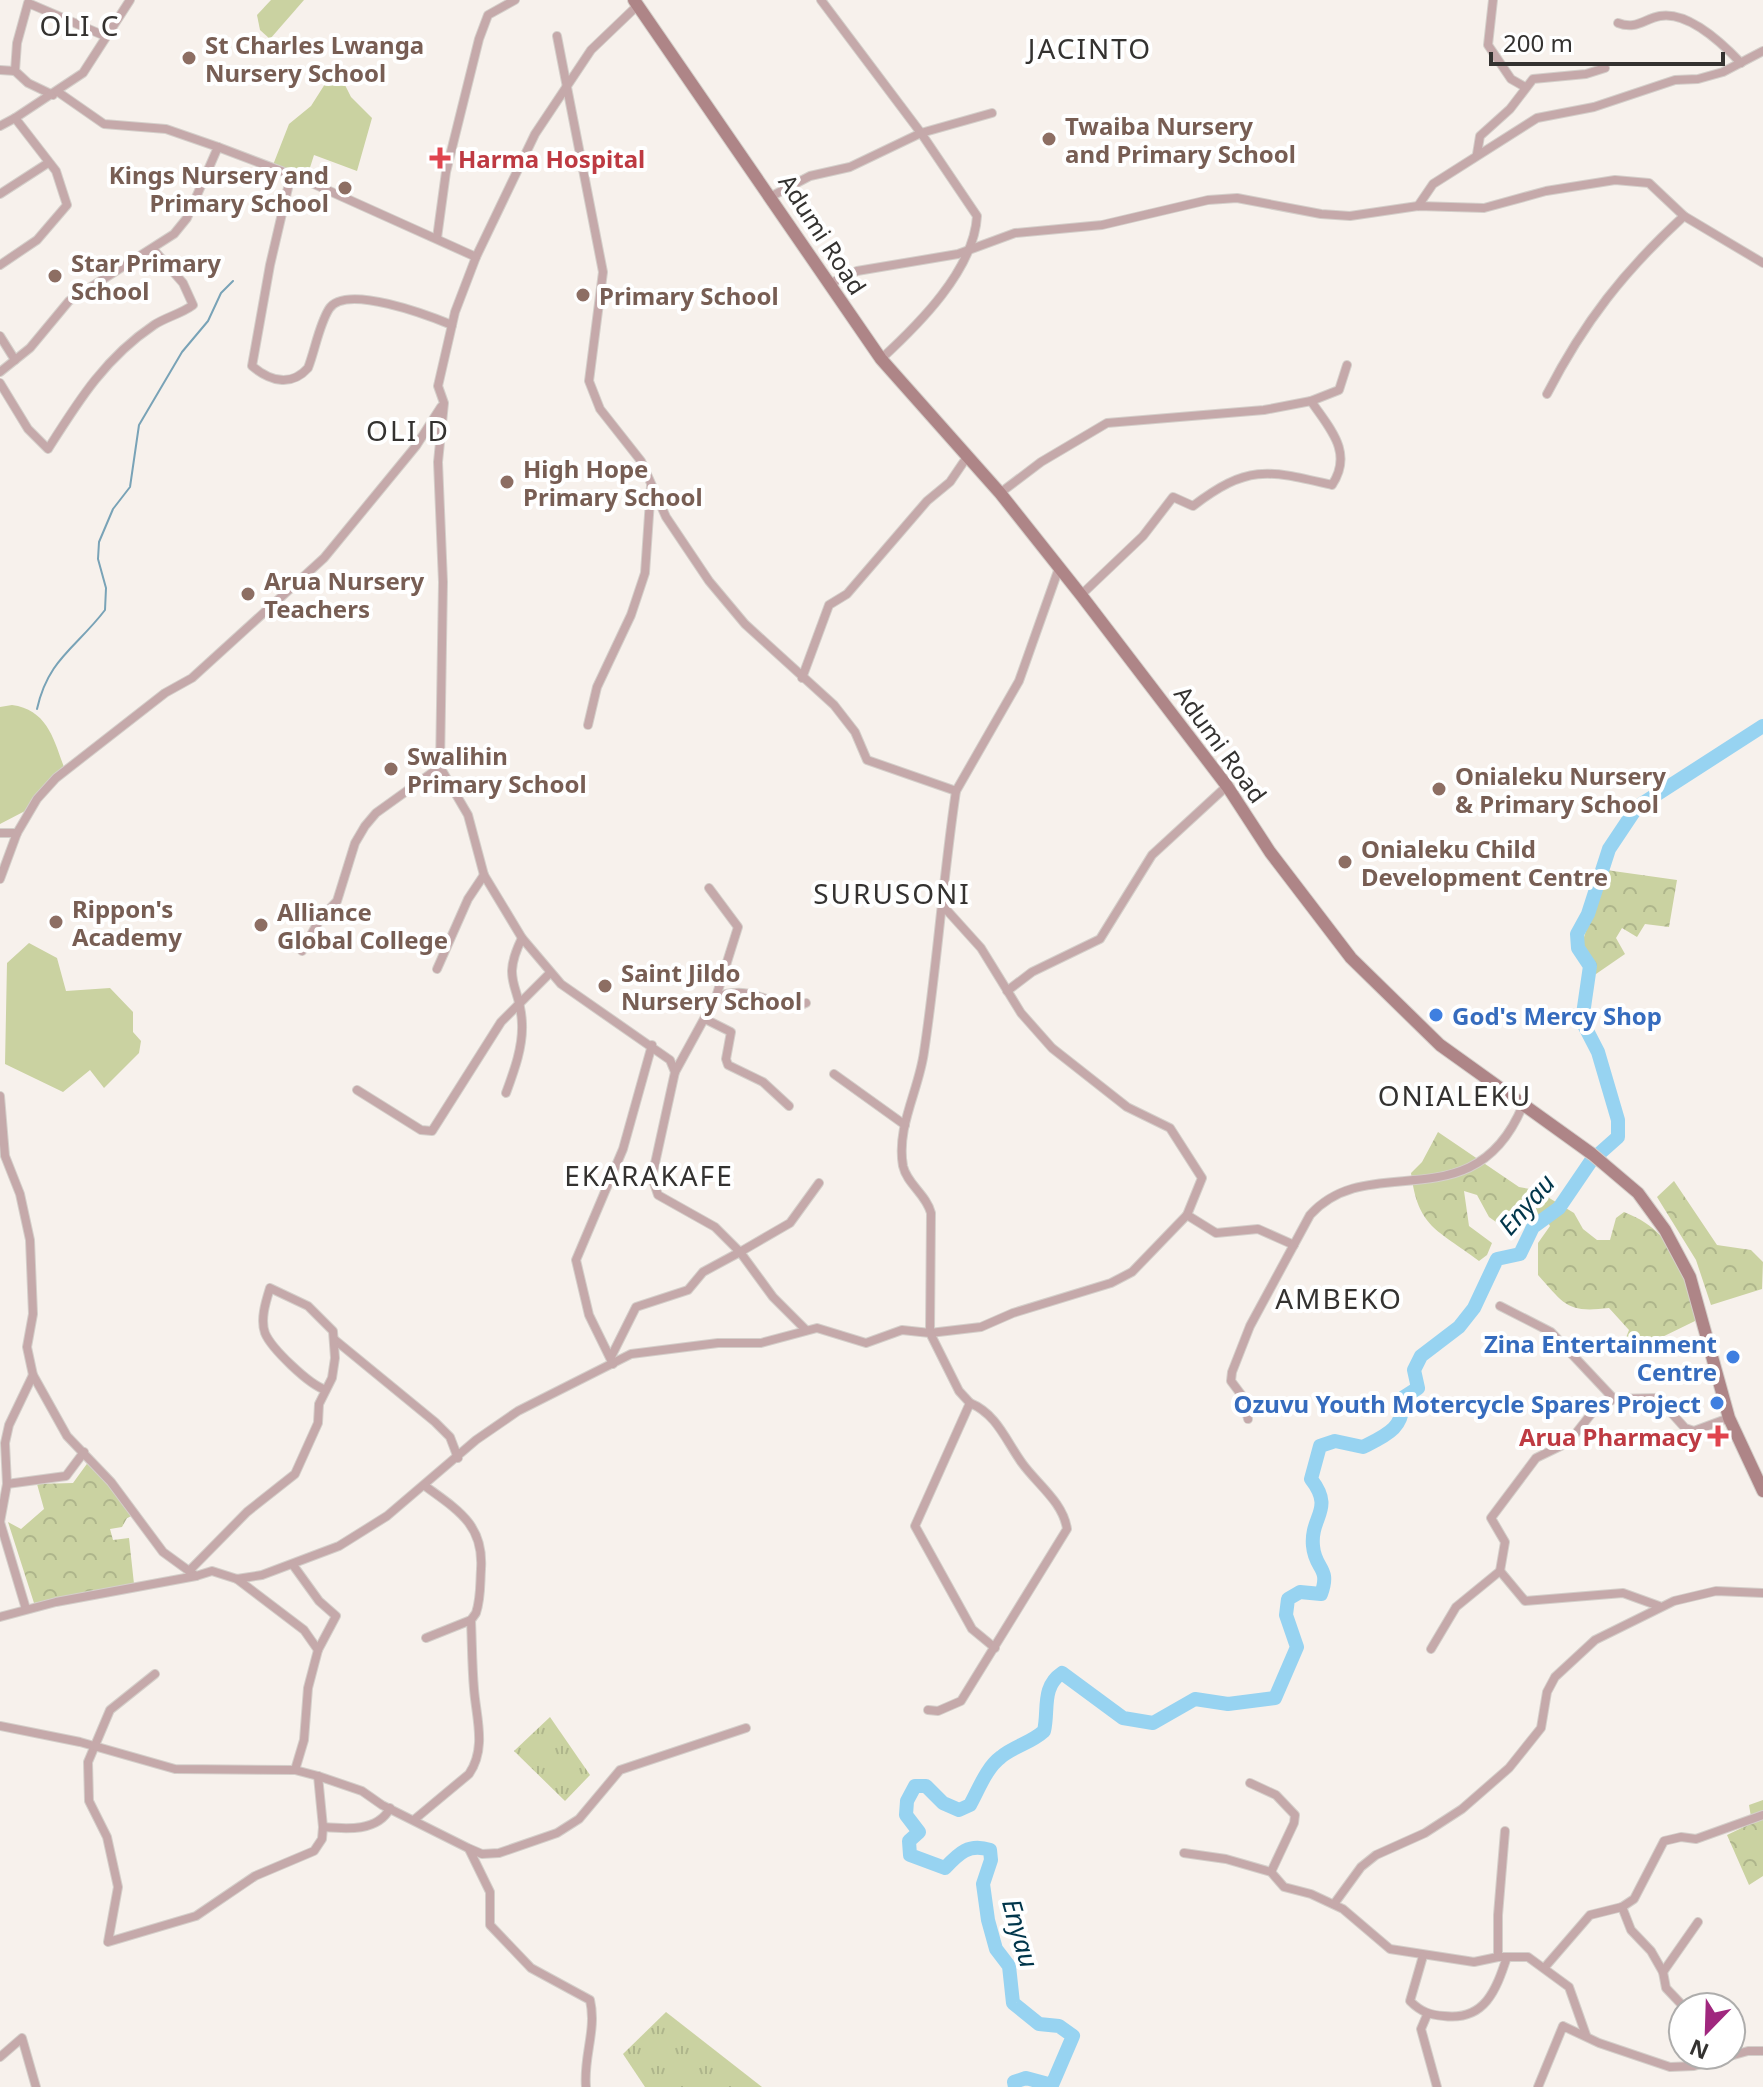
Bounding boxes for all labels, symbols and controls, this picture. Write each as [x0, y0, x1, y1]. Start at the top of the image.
district label: OLI C [39, 6, 121, 44]
scale bar [1491, 16, 1723, 66]
text: 200 m [1503, 26, 1573, 59]
place label: St Charles Lwanga Nursery School [205, 28, 424, 89]
district label: JACINTO [1025, 29, 1152, 67]
marker: St Charles Lwanga Nursery School [180, 49, 198, 67]
place label: Twaiba Nursery and Primary School [1065, 109, 1296, 170]
marker: Twaiba Nursery and Primary School [1040, 130, 1058, 148]
place label: Harma Hospital [458, 142, 645, 175]
marker: Harma Hospital [429, 147, 451, 169]
place label: Kings Nursery and Primary School [109, 158, 329, 219]
street label: Adumi Road [772, 167, 874, 301]
marker: Kings Nursery and Primary School [336, 179, 354, 197]
place label: Star Primary School [71, 246, 221, 307]
marker: Star Primary School [46, 267, 64, 285]
place label: Primary School [599, 279, 779, 312]
marker: Primary School [574, 286, 592, 304]
district label: OLI D [366, 411, 450, 449]
place label: High Hope Primary School [523, 452, 703, 513]
marker: High Hope Primary School [498, 473, 516, 491]
place label: Arua Nursery Teachers [264, 564, 424, 625]
marker: Arua Nursery Teachers [239, 585, 257, 603]
street label: Adumi Road [1167, 679, 1275, 809]
place label: Swalihin Primary School [407, 739, 587, 800]
place label: Onialeku Nursery & Primary School [1455, 759, 1666, 820]
marker: Swalihin Primary School [382, 760, 400, 778]
marker: Onialeku Nursery & Primary School [1430, 780, 1448, 798]
place label: Onialeku Child Development Centre [1361, 832, 1608, 893]
marker: Onialeku Child Development Centre [1336, 853, 1354, 871]
district label: SURUSONI [813, 874, 971, 912]
place label: Rippon's Academy [72, 892, 182, 953]
place label: Alliance Global College [277, 895, 448, 956]
marker: Rippon's Academy [47, 913, 65, 931]
marker: Alliance Global College [252, 916, 270, 934]
place label: Saint Jildo Nursery School [621, 956, 802, 1017]
marker: Saint Jildo Nursery School [596, 977, 614, 995]
place label: God's Mercy Shop [1452, 999, 1662, 1032]
marker: God's Mercy Shop [1427, 1006, 1445, 1024]
district label: ONIALEKU [1378, 1076, 1532, 1114]
district label: EKARAKAFE [564, 1156, 734, 1194]
water label: Enyau [1489, 1166, 1563, 1242]
district label: AMBEKO [1275, 1279, 1403, 1317]
place label: Zina Entertainment Centre [1484, 1327, 1717, 1388]
marker: Zina Entertainment Centre [1724, 1348, 1742, 1366]
place label: Ozuvu Youth Motercycle Spares Project [1233, 1387, 1701, 1420]
marker: Ozuvu Youth Motercycle Spares Project [1708, 1394, 1726, 1412]
place label: Arua Pharmacy [1519, 1420, 1702, 1453]
marker: Arua Pharmacy [1709, 1427, 1727, 1445]
water label: Enyau [994, 1894, 1048, 1972]
north arrow [1667, 1991, 1747, 2071]
text: N [1685, 2033, 1713, 2068]

